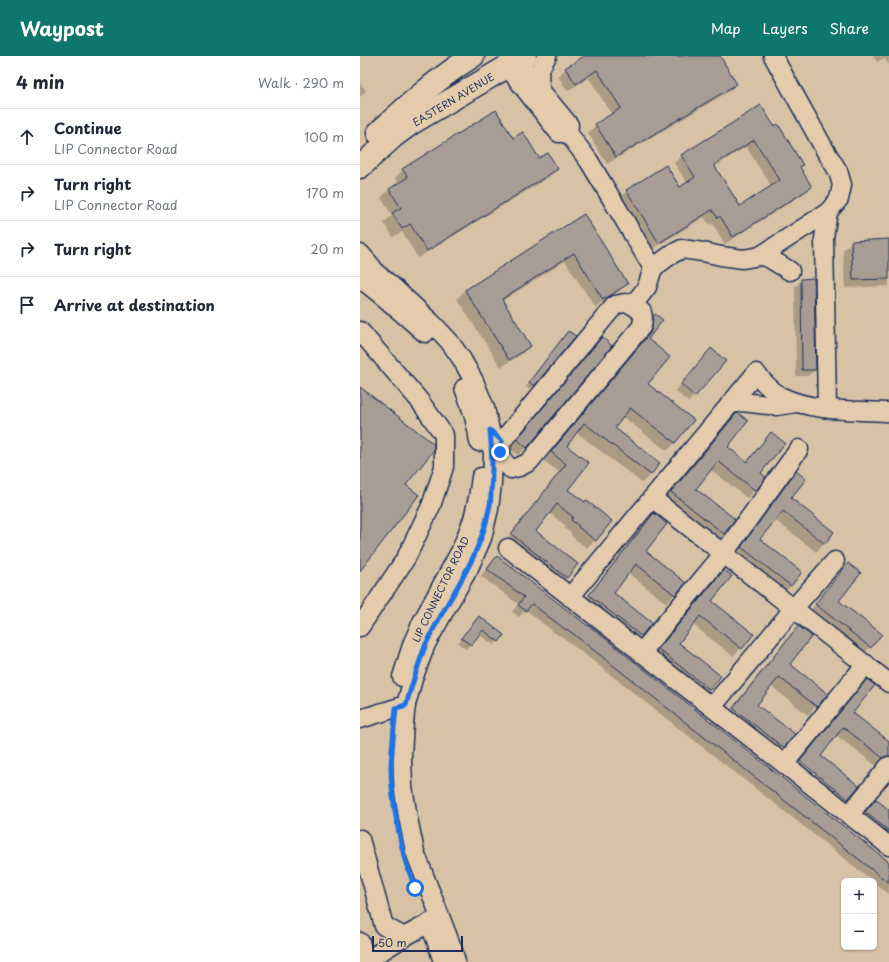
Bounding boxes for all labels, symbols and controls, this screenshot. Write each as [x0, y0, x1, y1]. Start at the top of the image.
text: Waypost [20, 14, 104, 42]
text: Map [711, 18, 741, 39]
text: Layers [763, 18, 808, 39]
text: Share [830, 18, 869, 39]
text: 4 min [16, 69, 64, 95]
street label: EASTERN AVENUE [409, 69, 497, 129]
text: Walk · 290 m [258, 73, 344, 92]
text: Continue [54, 116, 122, 139]
icon: ahead [16, 126, 38, 148]
text: 100 m [304, 127, 344, 146]
text: LIP Connector Road [54, 139, 178, 158]
text: Turn right [54, 172, 131, 195]
icon: right [16, 182, 38, 204]
text: 170 m [306, 183, 344, 202]
text: LIP Connector Road [54, 195, 178, 214]
text: Turn right [54, 237, 131, 260]
icon: right [16, 238, 38, 260]
text: 20 m [310, 239, 344, 258]
text: Arrive at destination [54, 293, 215, 316]
icon: arrive [16, 294, 38, 316]
route end [491, 443, 509, 461]
street label: LIP CONNECTOR ROAD [408, 533, 472, 645]
map controls [841, 878, 877, 950]
button: + [841, 878, 877, 914]
route start [406, 879, 424, 897]
button: − [841, 914, 877, 950]
scale bar [372, 934, 463, 953]
text: 50 m [378, 934, 407, 951]

